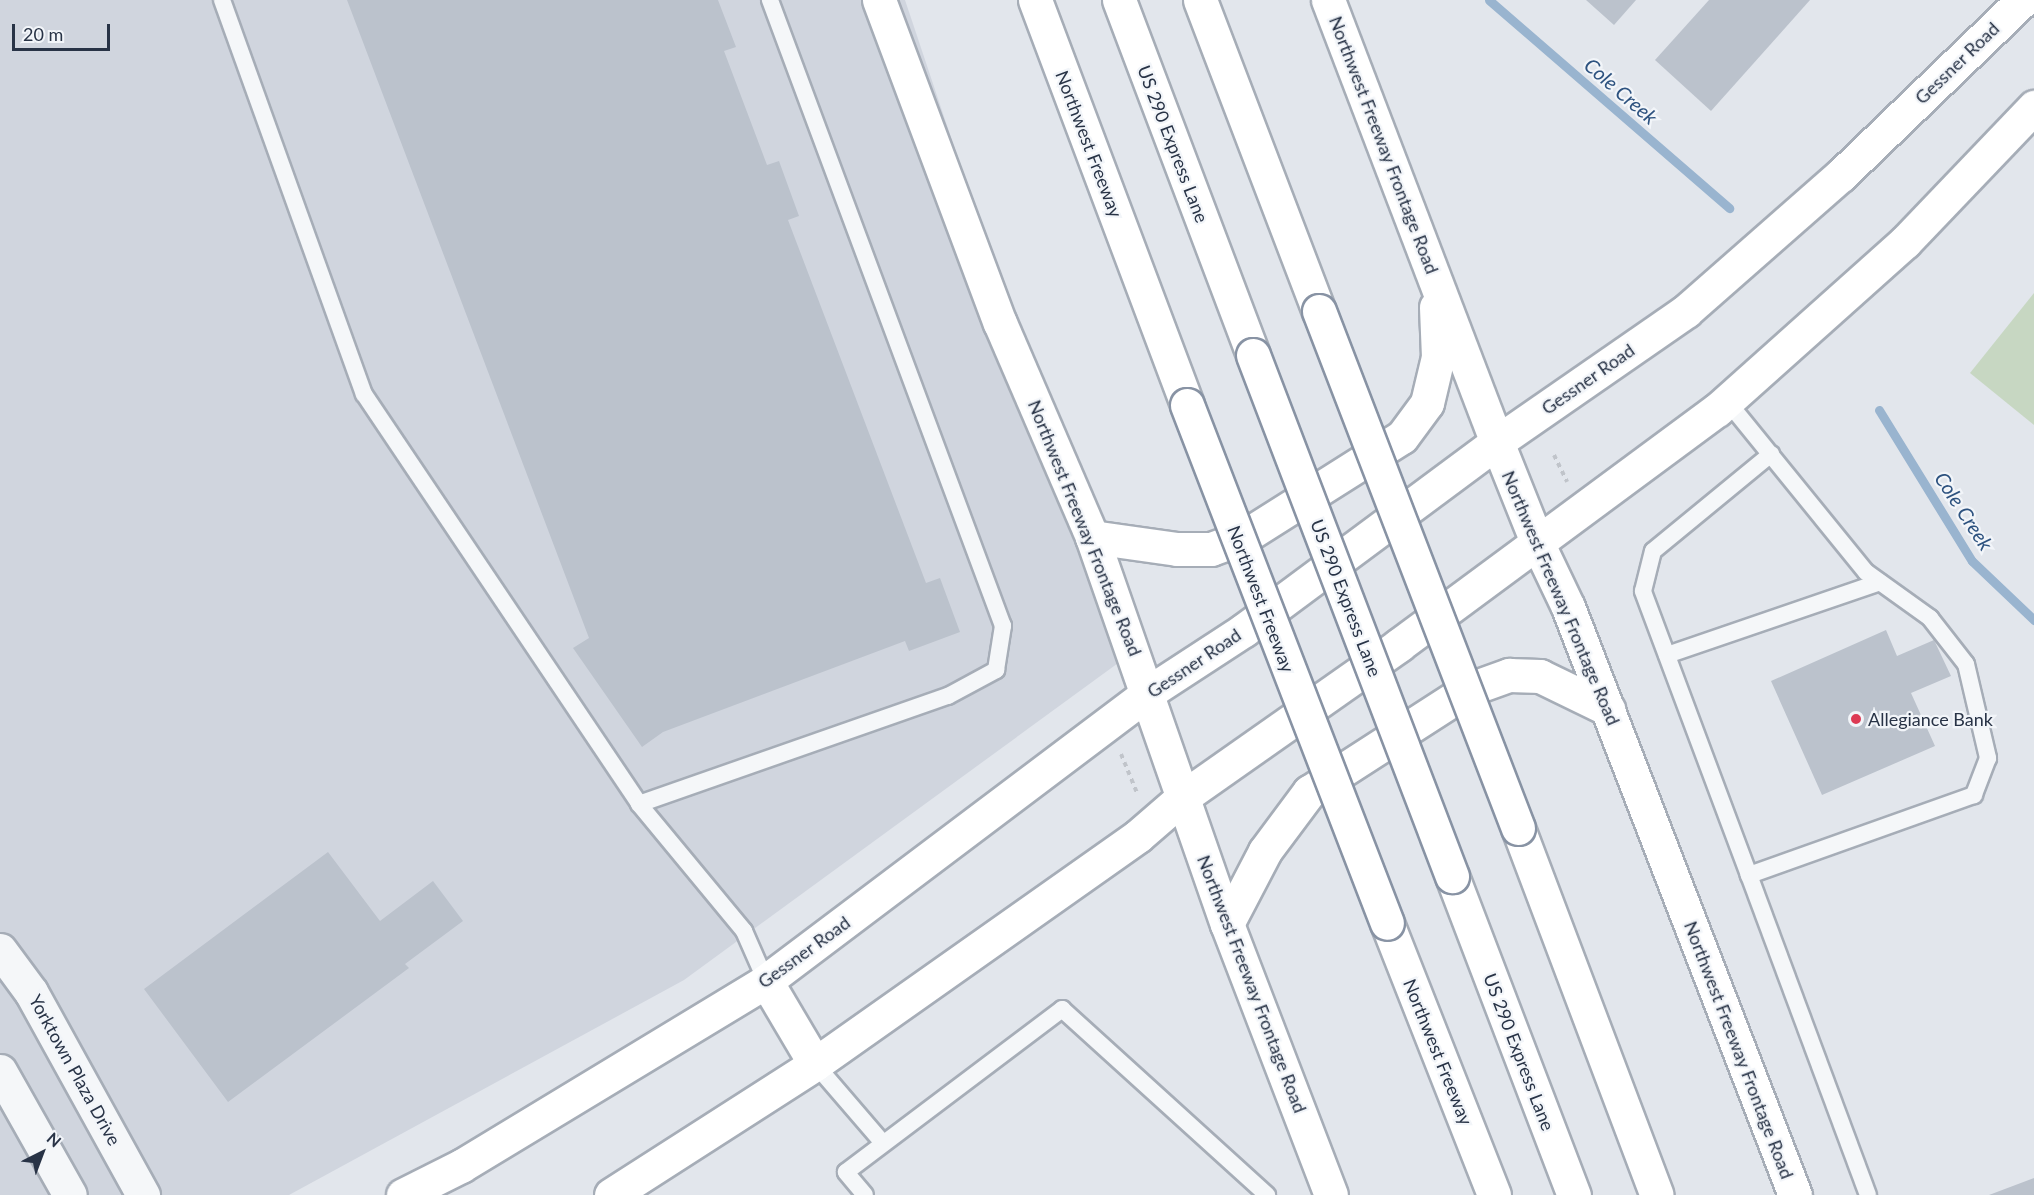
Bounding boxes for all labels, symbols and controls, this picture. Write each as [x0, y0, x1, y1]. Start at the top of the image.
scale bar [15, 12, 112, 50]
street label: Northwest Freeway Frontage Road [1325, 13, 1443, 277]
street label: Gessner Road [1910, 17, 2004, 109]
text: 20 m [23, 23, 63, 45]
water label: Cole Creek [1580, 53, 1662, 129]
street label: US 290 Express Lane [1133, 62, 1213, 226]
street label: Northwest Freeway [1051, 68, 1127, 220]
street label: Gessner Road [1537, 339, 1639, 419]
street label: Northwest Freeway Frontage Road [1024, 397, 1146, 659]
street label: Northwest Freeway Frontage Road [1497, 467, 1625, 729]
water label: Cole Creek [1930, 467, 1998, 555]
street label: US 290 Express Lane [1306, 516, 1386, 680]
street label: Northwest Freeway [1223, 523, 1299, 675]
street label: Gessner Road [1143, 624, 1245, 702]
place label: Allegiance Bank [1868, 708, 1993, 730]
marker: Allegiance Bank [1849, 712, 1863, 726]
street label: Northwest Freeway Frontage Road [1193, 852, 1311, 1116]
street label: Gessner Road [754, 911, 854, 993]
street label: Northwest Freeway Frontage Road [1680, 918, 1798, 1182]
street label: US 290 Express Lane [1479, 970, 1559, 1134]
street label: Northwest Freeway [1399, 976, 1477, 1128]
street label: Yorktown Plaza Drive [25, 991, 125, 1149]
north arrow [12, 1123, 72, 1183]
text: N [43, 1128, 65, 1150]

